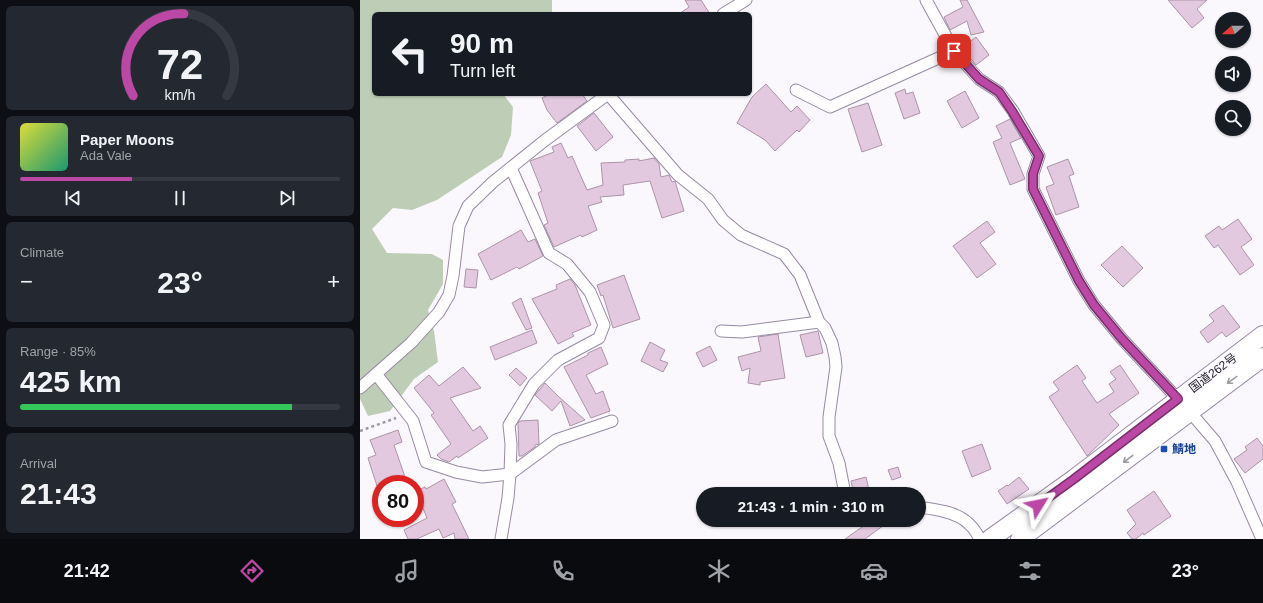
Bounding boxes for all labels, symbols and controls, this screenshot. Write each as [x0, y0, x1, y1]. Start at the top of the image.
north arrow [1215, 12, 1251, 48]
map controls [1215, 12, 1251, 136]
icon: left [384, 28, 436, 80]
text: 90 m [450, 28, 514, 59]
pin [937, 34, 971, 68]
icon: arrive [943, 40, 965, 62]
text: 72 [157, 41, 203, 88]
button: sound [1215, 56, 1251, 92]
text: Turn left [450, 61, 515, 81]
text: km/h [165, 87, 196, 103]
button: search [1215, 100, 1251, 136]
text: Paper Moons [80, 131, 174, 148]
text: Ada Vale [80, 148, 132, 163]
icon: previous [62, 187, 84, 209]
icon: pause [169, 187, 191, 209]
icon: next [276, 187, 298, 209]
text: Climate [20, 245, 64, 260]
text: 23° [157, 266, 203, 299]
text: − [20, 269, 33, 294]
text: + [327, 269, 340, 294]
text: Range · 85% [20, 344, 96, 359]
street label: 国道262号 [1186, 351, 1240, 395]
text: 425 km [20, 365, 122, 398]
one-way arrow [1226, 376, 1237, 385]
place label: 鯖地 [1172, 442, 1196, 456]
marker: 鯖地 [1159, 444, 1169, 454]
one-way arrow [1122, 454, 1133, 463]
text: Arrival [20, 456, 57, 471]
speed limit sign: 80 [372, 475, 424, 527]
text: 21:43 [20, 477, 97, 510]
position arrow [1017, 484, 1059, 526]
text: 21:43 · 1 min · 310 m [738, 498, 884, 515]
icon: directions [238, 557, 266, 585]
icon: music [393, 557, 421, 585]
icon: phone [549, 557, 577, 585]
icon: climate [705, 557, 733, 585]
icon: car [860, 557, 888, 585]
icon: filters [1016, 557, 1044, 585]
text: 21:42 [64, 561, 110, 581]
text: 23° [1172, 561, 1199, 581]

